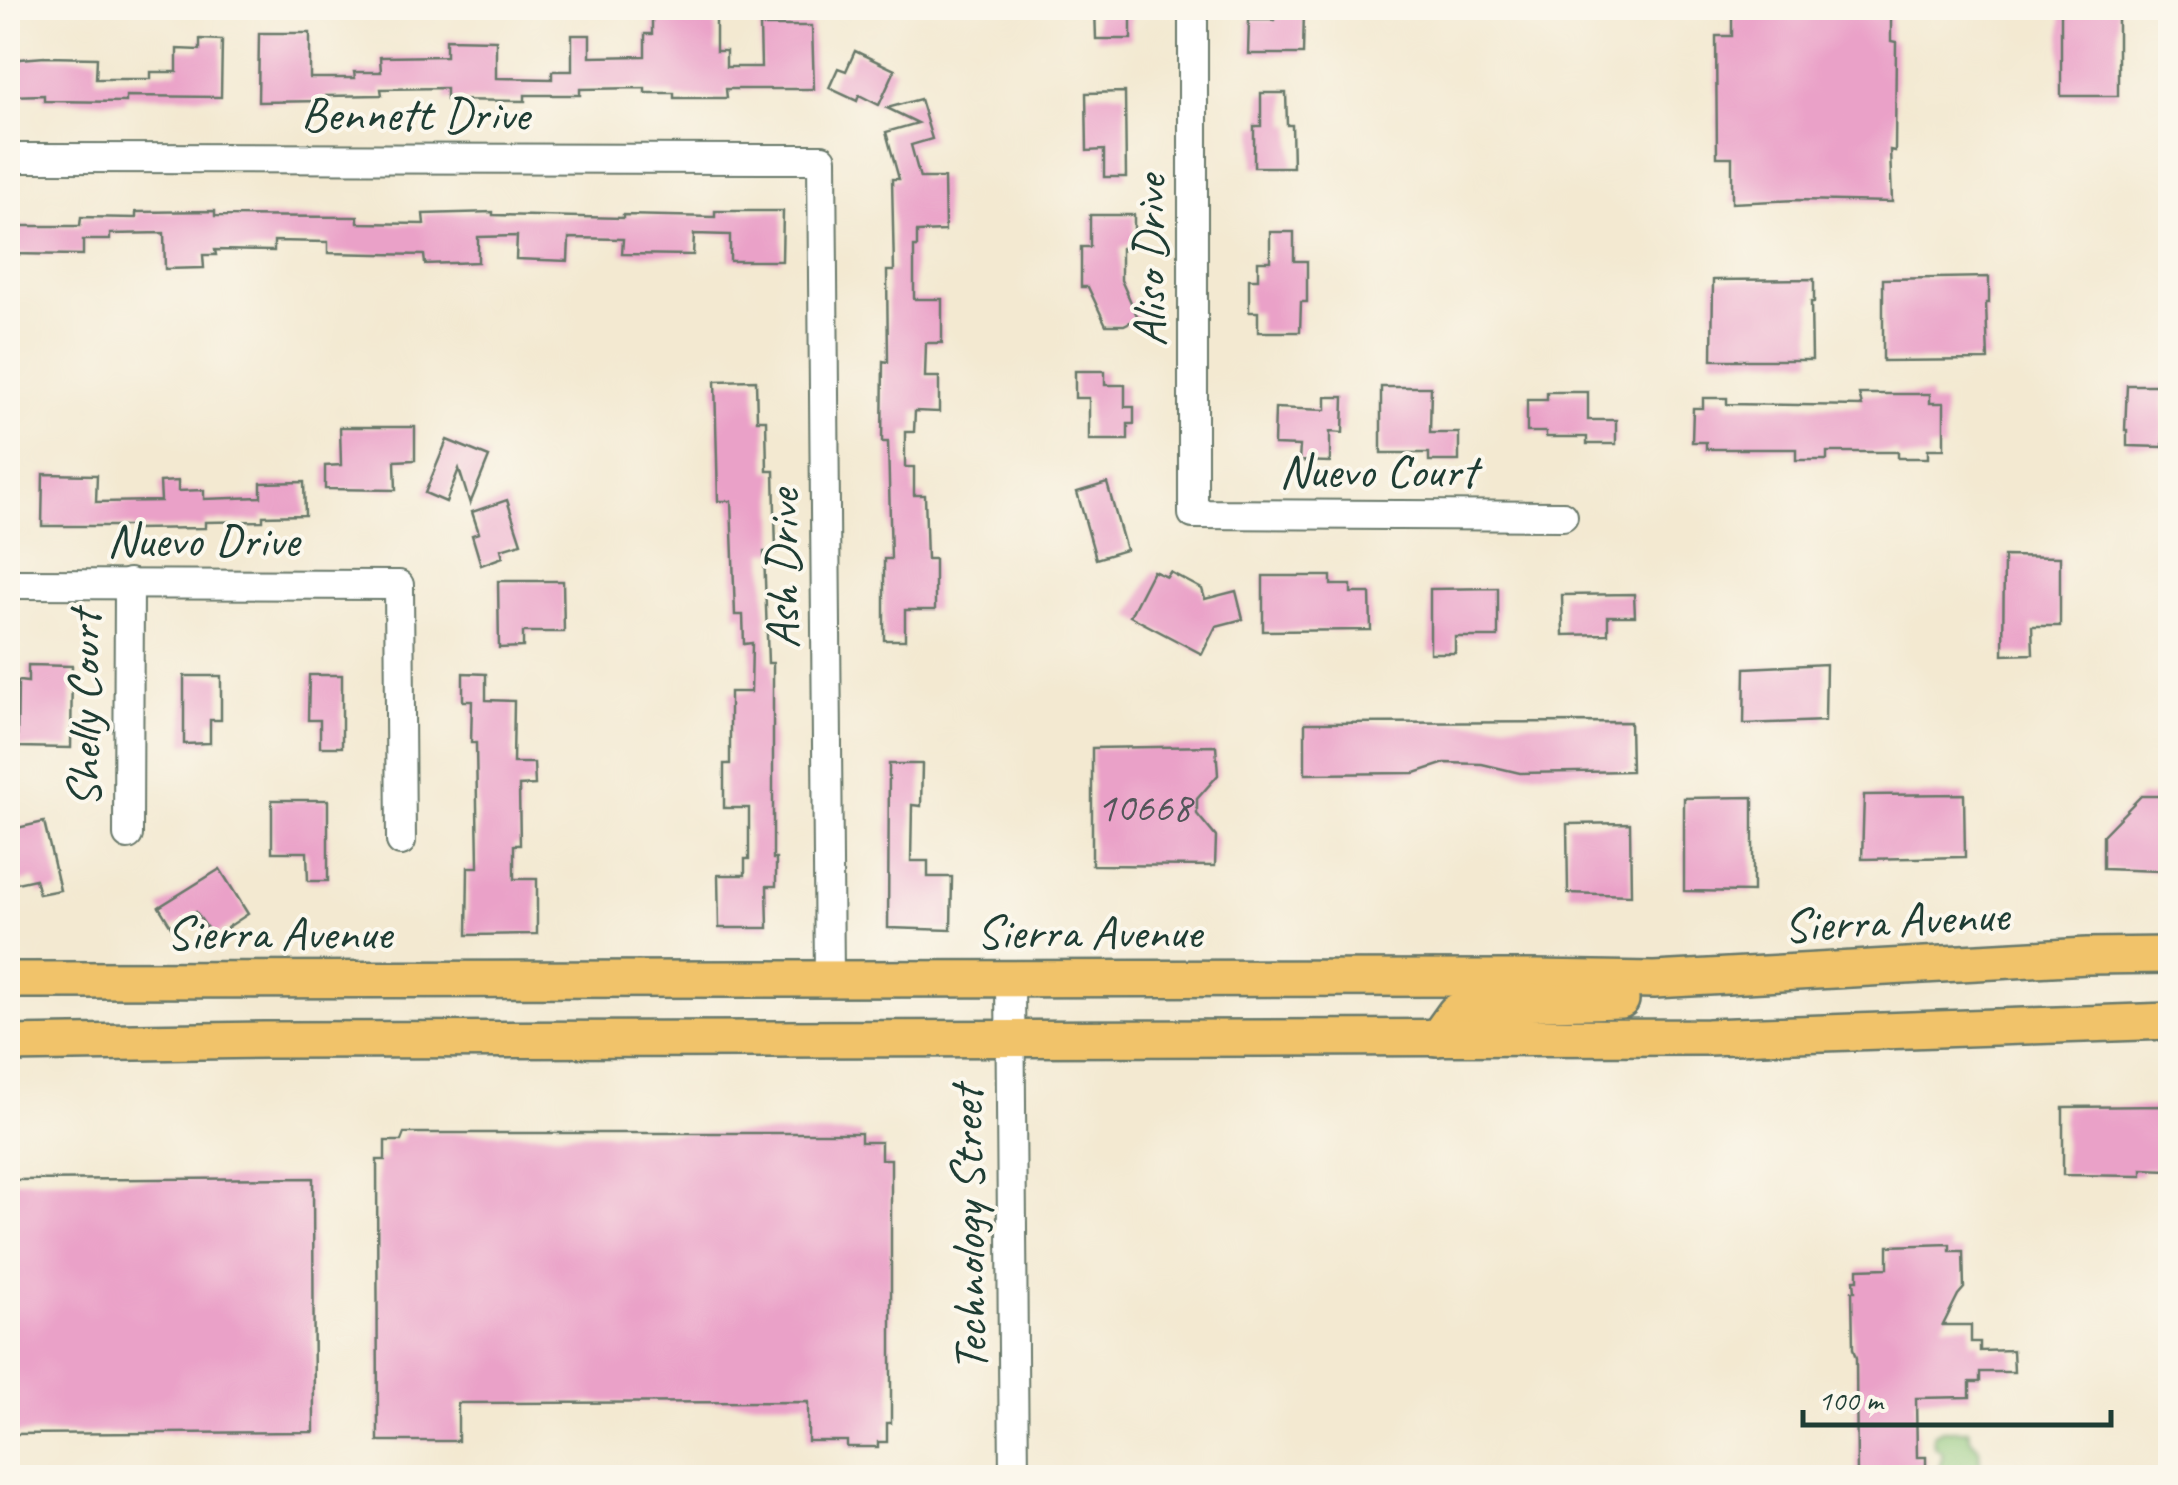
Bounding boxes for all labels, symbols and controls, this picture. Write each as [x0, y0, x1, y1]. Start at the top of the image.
street label: Bennett Drive [301, 84, 533, 144]
street label: Aliso Drive [1119, 172, 1179, 347]
street label: Nuevo Court [1279, 441, 1483, 501]
street label: Ash Drive [752, 486, 812, 649]
street label: Nuevo Drive [107, 510, 302, 570]
street label: Shelly Court [54, 604, 114, 807]
house number: 10668 [1097, 781, 1195, 834]
street label: Sierra Avenue [1782, 884, 2013, 956]
street label: Sierra Avenue [976, 902, 1205, 962]
street label: Sierra Avenue [166, 903, 395, 963]
street label: Technology Street [935, 1080, 1000, 1372]
scale bar [1803, 1365, 2110, 1427]
text: 100 m [1818, 1381, 1885, 1419]

